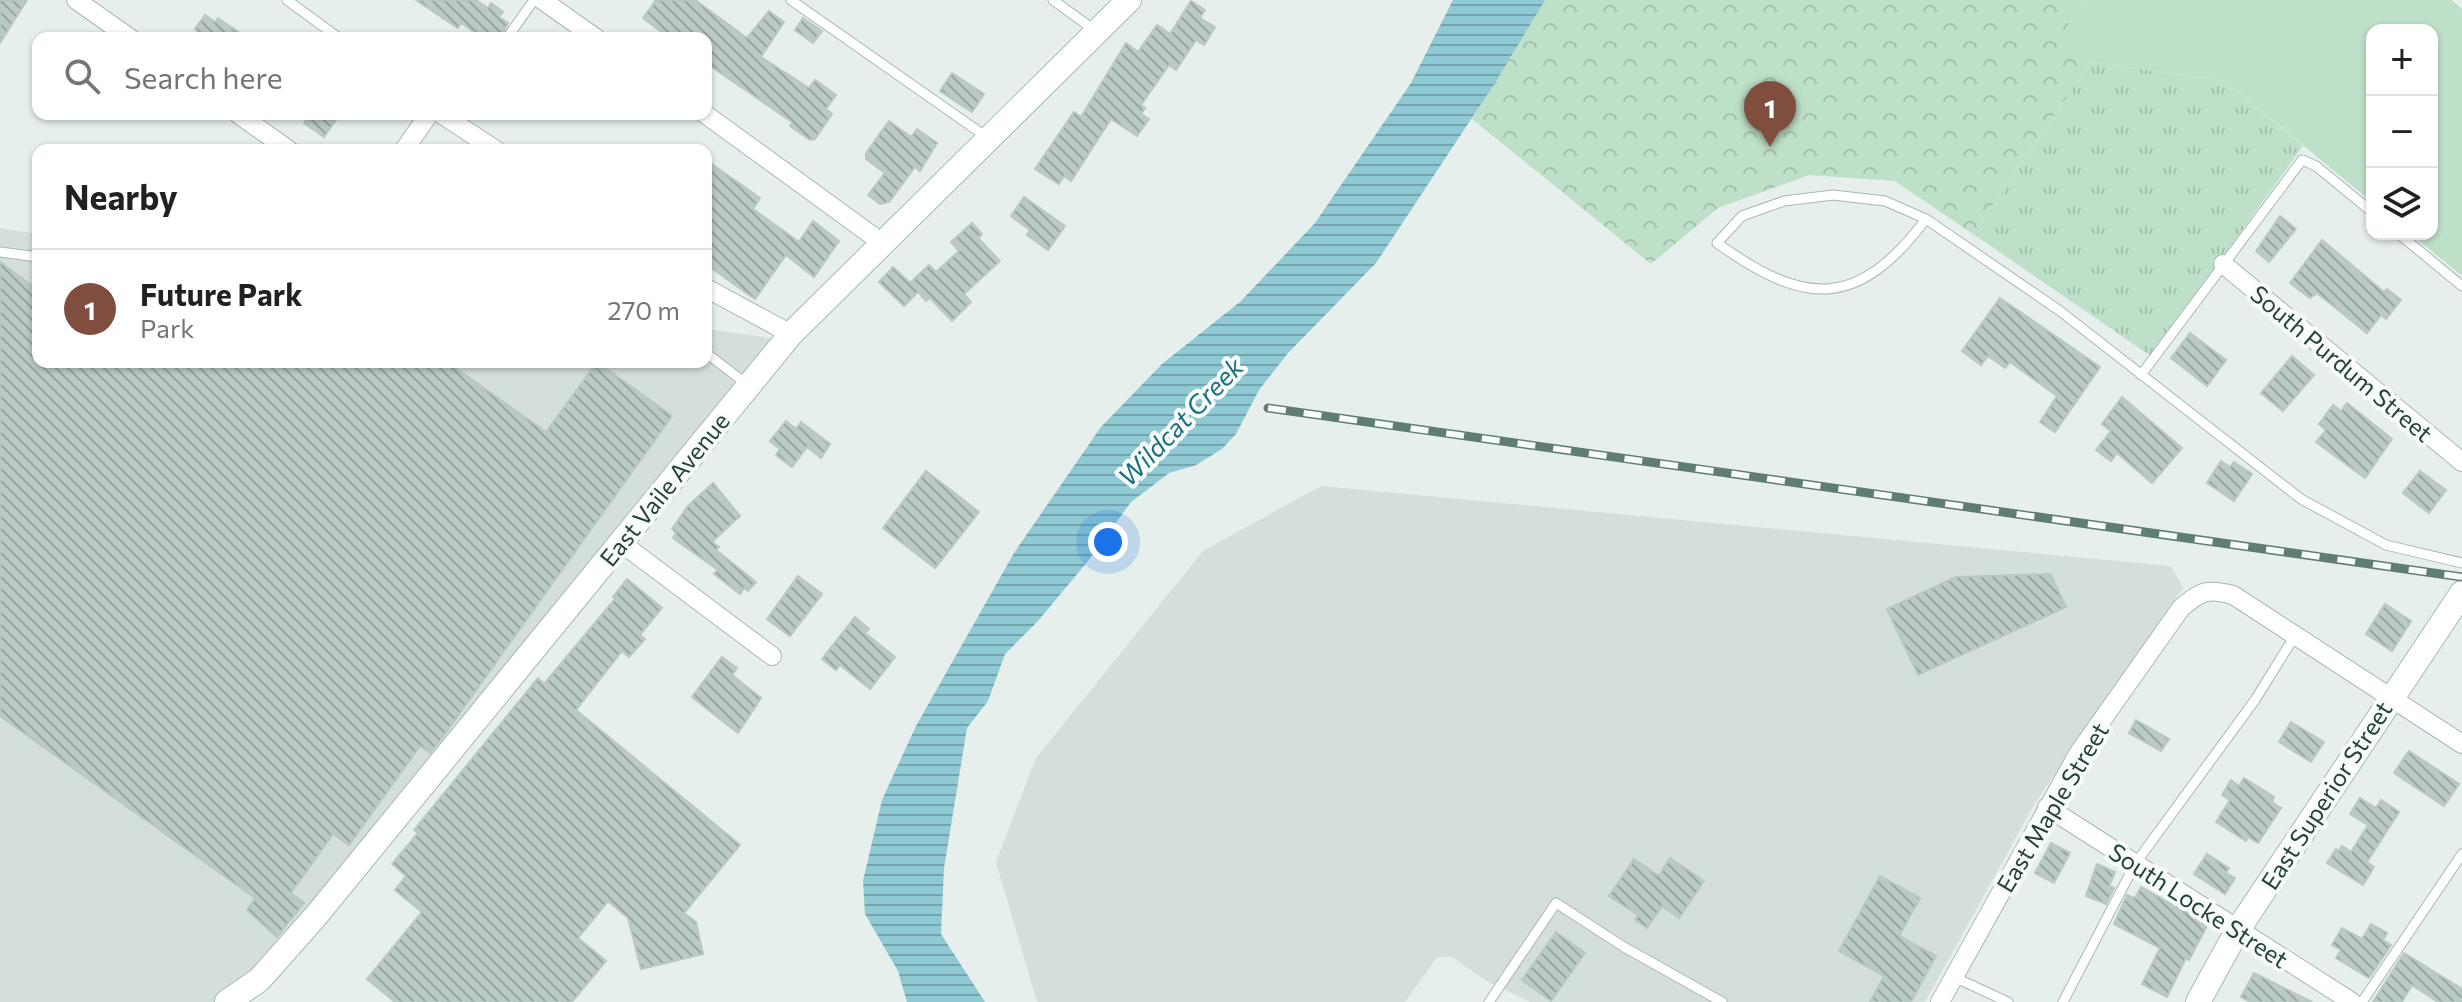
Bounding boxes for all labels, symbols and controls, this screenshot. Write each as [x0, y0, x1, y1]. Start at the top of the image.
map controls [2366, 24, 2438, 240]
button: + [2366, 24, 2438, 96]
search box [32, 32, 712, 120]
icon: search [60, 54, 104, 98]
text: Search here [124, 58, 283, 95]
pin: 1 [1744, 81, 1796, 147]
button: − [2366, 96, 2438, 168]
button: layers [2366, 168, 2438, 240]
text: Nearby [64, 175, 178, 217]
text: Future Park [140, 275, 302, 312]
street label: South Purdum Street [2245, 279, 2439, 448]
text: 1 [84, 294, 96, 325]
text: 270 m [607, 294, 680, 325]
text: Park [140, 312, 194, 343]
water label: Wildcat Creek [1111, 350, 1250, 492]
street label: East Vaile Avenue [593, 406, 735, 572]
your location [1088, 522, 1128, 562]
street label: East Superior Street [2254, 695, 2398, 895]
street label: East Maple Street [1990, 717, 2114, 897]
street label: South Locke Street [2104, 836, 2294, 974]

